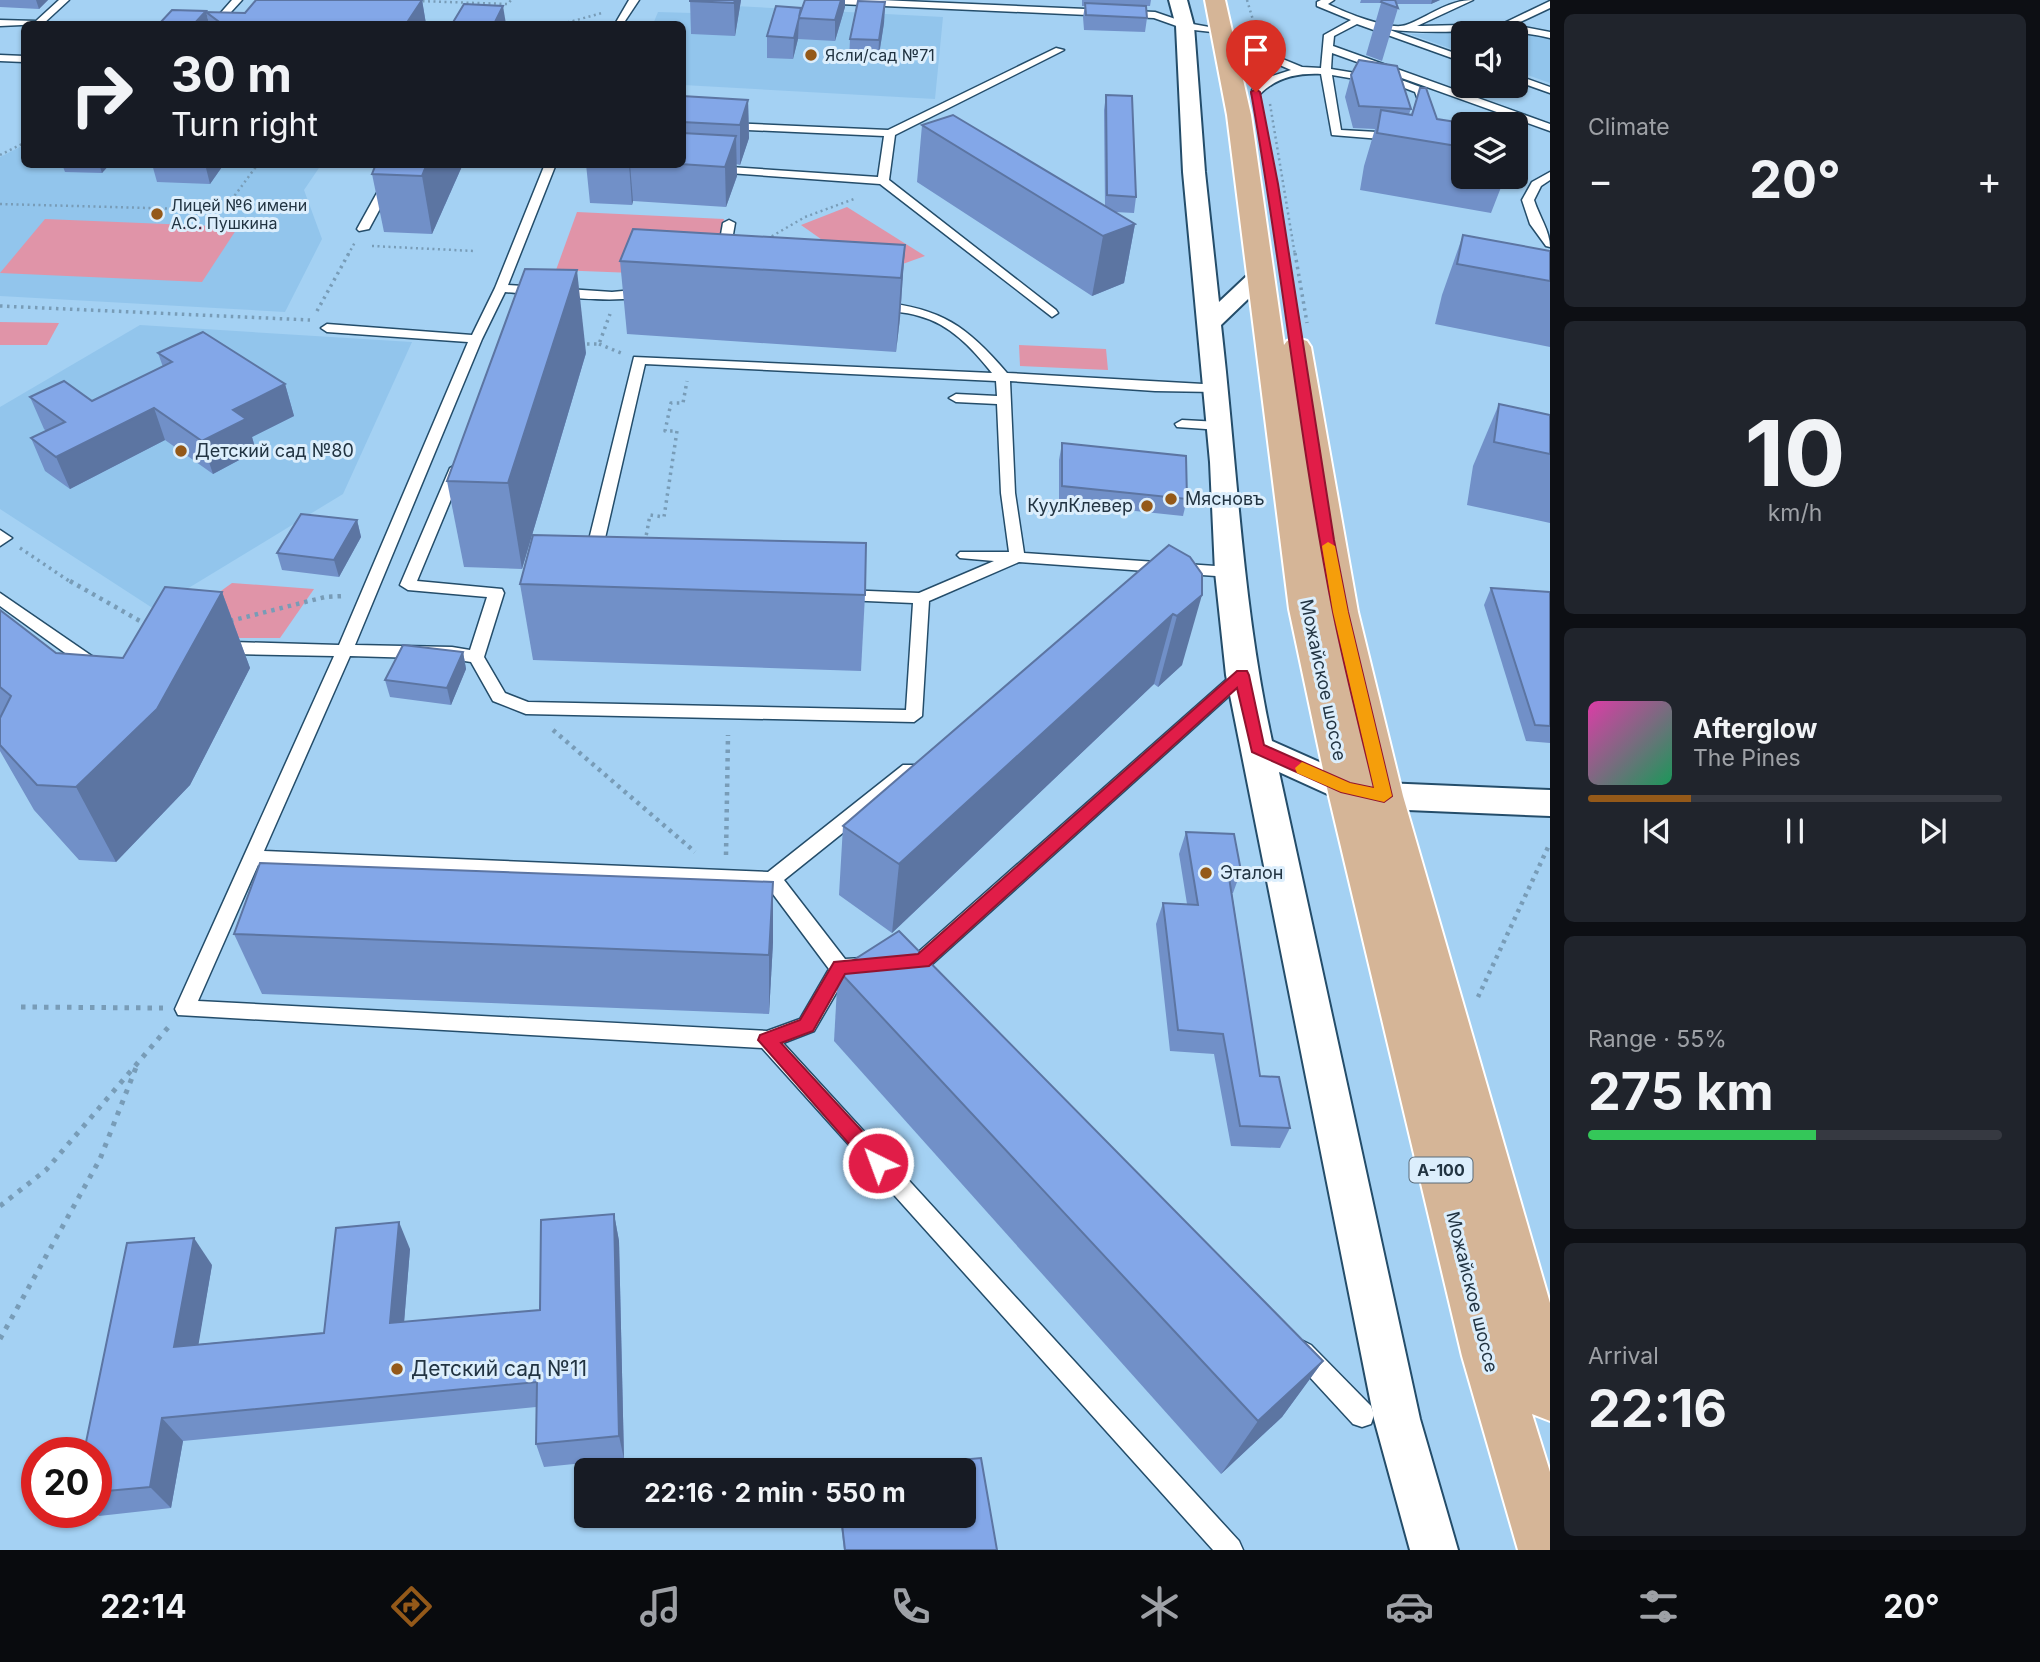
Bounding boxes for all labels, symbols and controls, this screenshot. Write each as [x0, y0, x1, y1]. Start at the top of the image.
pin [1226, 20, 1286, 92]
map controls [1451, 21, 1528, 189]
button: sound [1451, 21, 1528, 98]
icon: arrive [1237, 31, 1275, 69]
text: 30 m [171, 45, 292, 104]
place label: Ясли/сад №71 [825, 45, 935, 65]
marker: Ясли/сад №71 [803, 47, 819, 63]
icon: right [56, 49, 147, 140]
text: Turn right [171, 105, 318, 144]
button: layers [1451, 112, 1528, 189]
text: Climate [1588, 113, 1670, 141]
text: 20° [1749, 148, 1841, 211]
text: − [1588, 157, 1613, 203]
text: + [1977, 157, 2002, 203]
place label: Лицей №6 имени А.С. Пушкина [171, 195, 307, 233]
marker: Лицей №6 имени А.С. Пушкина [149, 206, 165, 222]
text: 10 [1745, 398, 1845, 508]
place label: Детский сад №80 [195, 440, 354, 461]
marker: Детский сад №80 [173, 443, 189, 459]
place label: Мясновъ [1185, 488, 1265, 509]
marker: Мясновъ [1163, 491, 1179, 507]
place label: КуулКлевер [1027, 495, 1133, 516]
marker: КуулКлевер [1139, 498, 1155, 514]
text: km/h [1768, 499, 1822, 527]
street label: Можайское шоссе [1296, 597, 1351, 763]
text: Afterglow [1693, 713, 1817, 744]
text: The Pines [1693, 744, 1801, 772]
icon: previous [1638, 812, 1676, 850]
icon: pause [1776, 812, 1814, 850]
icon: next [1914, 812, 1952, 850]
place label: Эталон [1220, 862, 1283, 883]
marker: Эталон [1198, 865, 1214, 881]
text: Range · 55% [1588, 1025, 1727, 1053]
text: 275 km [1588, 1060, 1774, 1123]
position arrow [841, 1126, 915, 1200]
road number: А-100 [1410, 1158, 1472, 1182]
street label: Можайское шоссе [1442, 1209, 1503, 1374]
text: Arrival [1588, 1342, 1659, 1370]
place label: Детский сад №11 [411, 1356, 587, 1381]
marker: Детский сад №11 [389, 1361, 405, 1377]
text: 22:16 [1588, 1377, 1727, 1440]
speed limit sign: 20 [21, 1437, 112, 1528]
text: 22:16 · 2 min · 550 m [644, 1477, 906, 1508]
icon: directions [387, 1582, 436, 1631]
icon: music [636, 1582, 685, 1631]
icon: phone [886, 1582, 935, 1631]
icon: climate [1135, 1582, 1184, 1631]
icon: car [1385, 1582, 1434, 1631]
icon: filters [1634, 1582, 1683, 1631]
text: 22:14 [100, 1587, 187, 1626]
text: 20° [1883, 1587, 1940, 1626]

